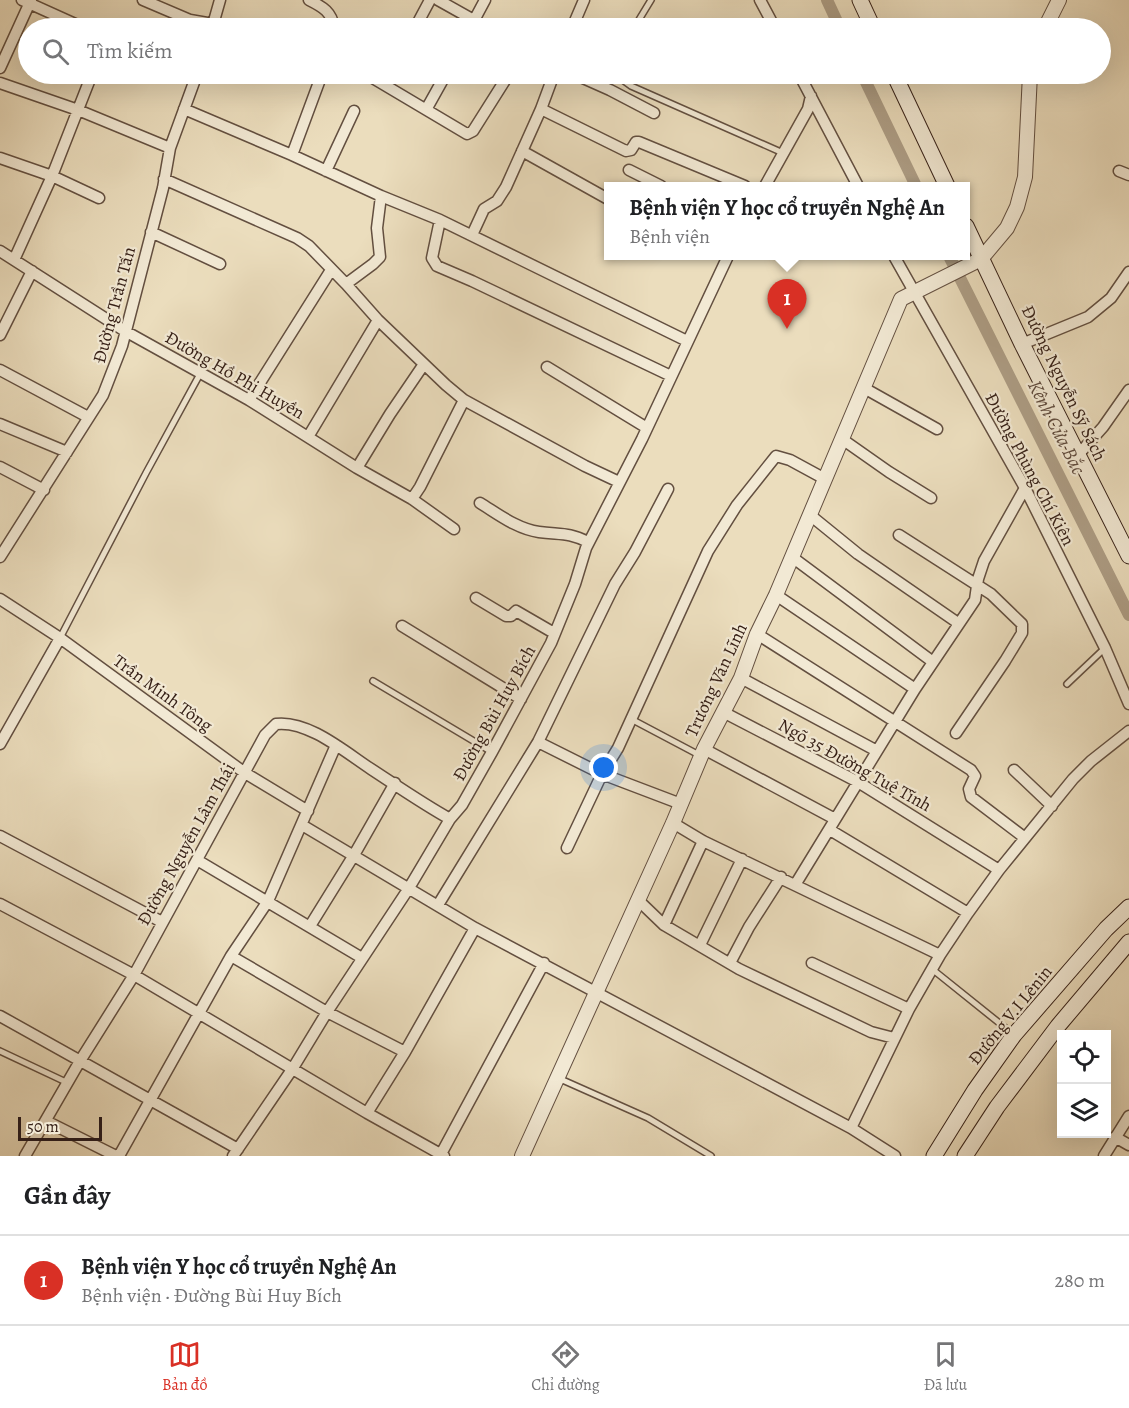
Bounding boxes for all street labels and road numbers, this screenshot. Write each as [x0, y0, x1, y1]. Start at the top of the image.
street label: Đường Trần Tấn [87, 244, 141, 366]
street label: Đường Nguyễn Sỹ Sách [1016, 301, 1112, 465]
street label: Đường Hồ Phi Huyền [161, 325, 309, 425]
street label: Đường Phùng Chí Kiên [979, 388, 1081, 550]
street label: Trương Văn Lĩnh [679, 619, 753, 741]
street label: Đường Bùi Huy Bích [447, 641, 541, 785]
street label: Trần Minh Tông [108, 649, 218, 737]
street label: Ngõ 35 Đường Tuệ Tĩnh [774, 713, 936, 817]
street label: Đường Nguyễn Lâm Thái [131, 758, 241, 930]
street label: Đường V.I Lênin [963, 960, 1058, 1070]

